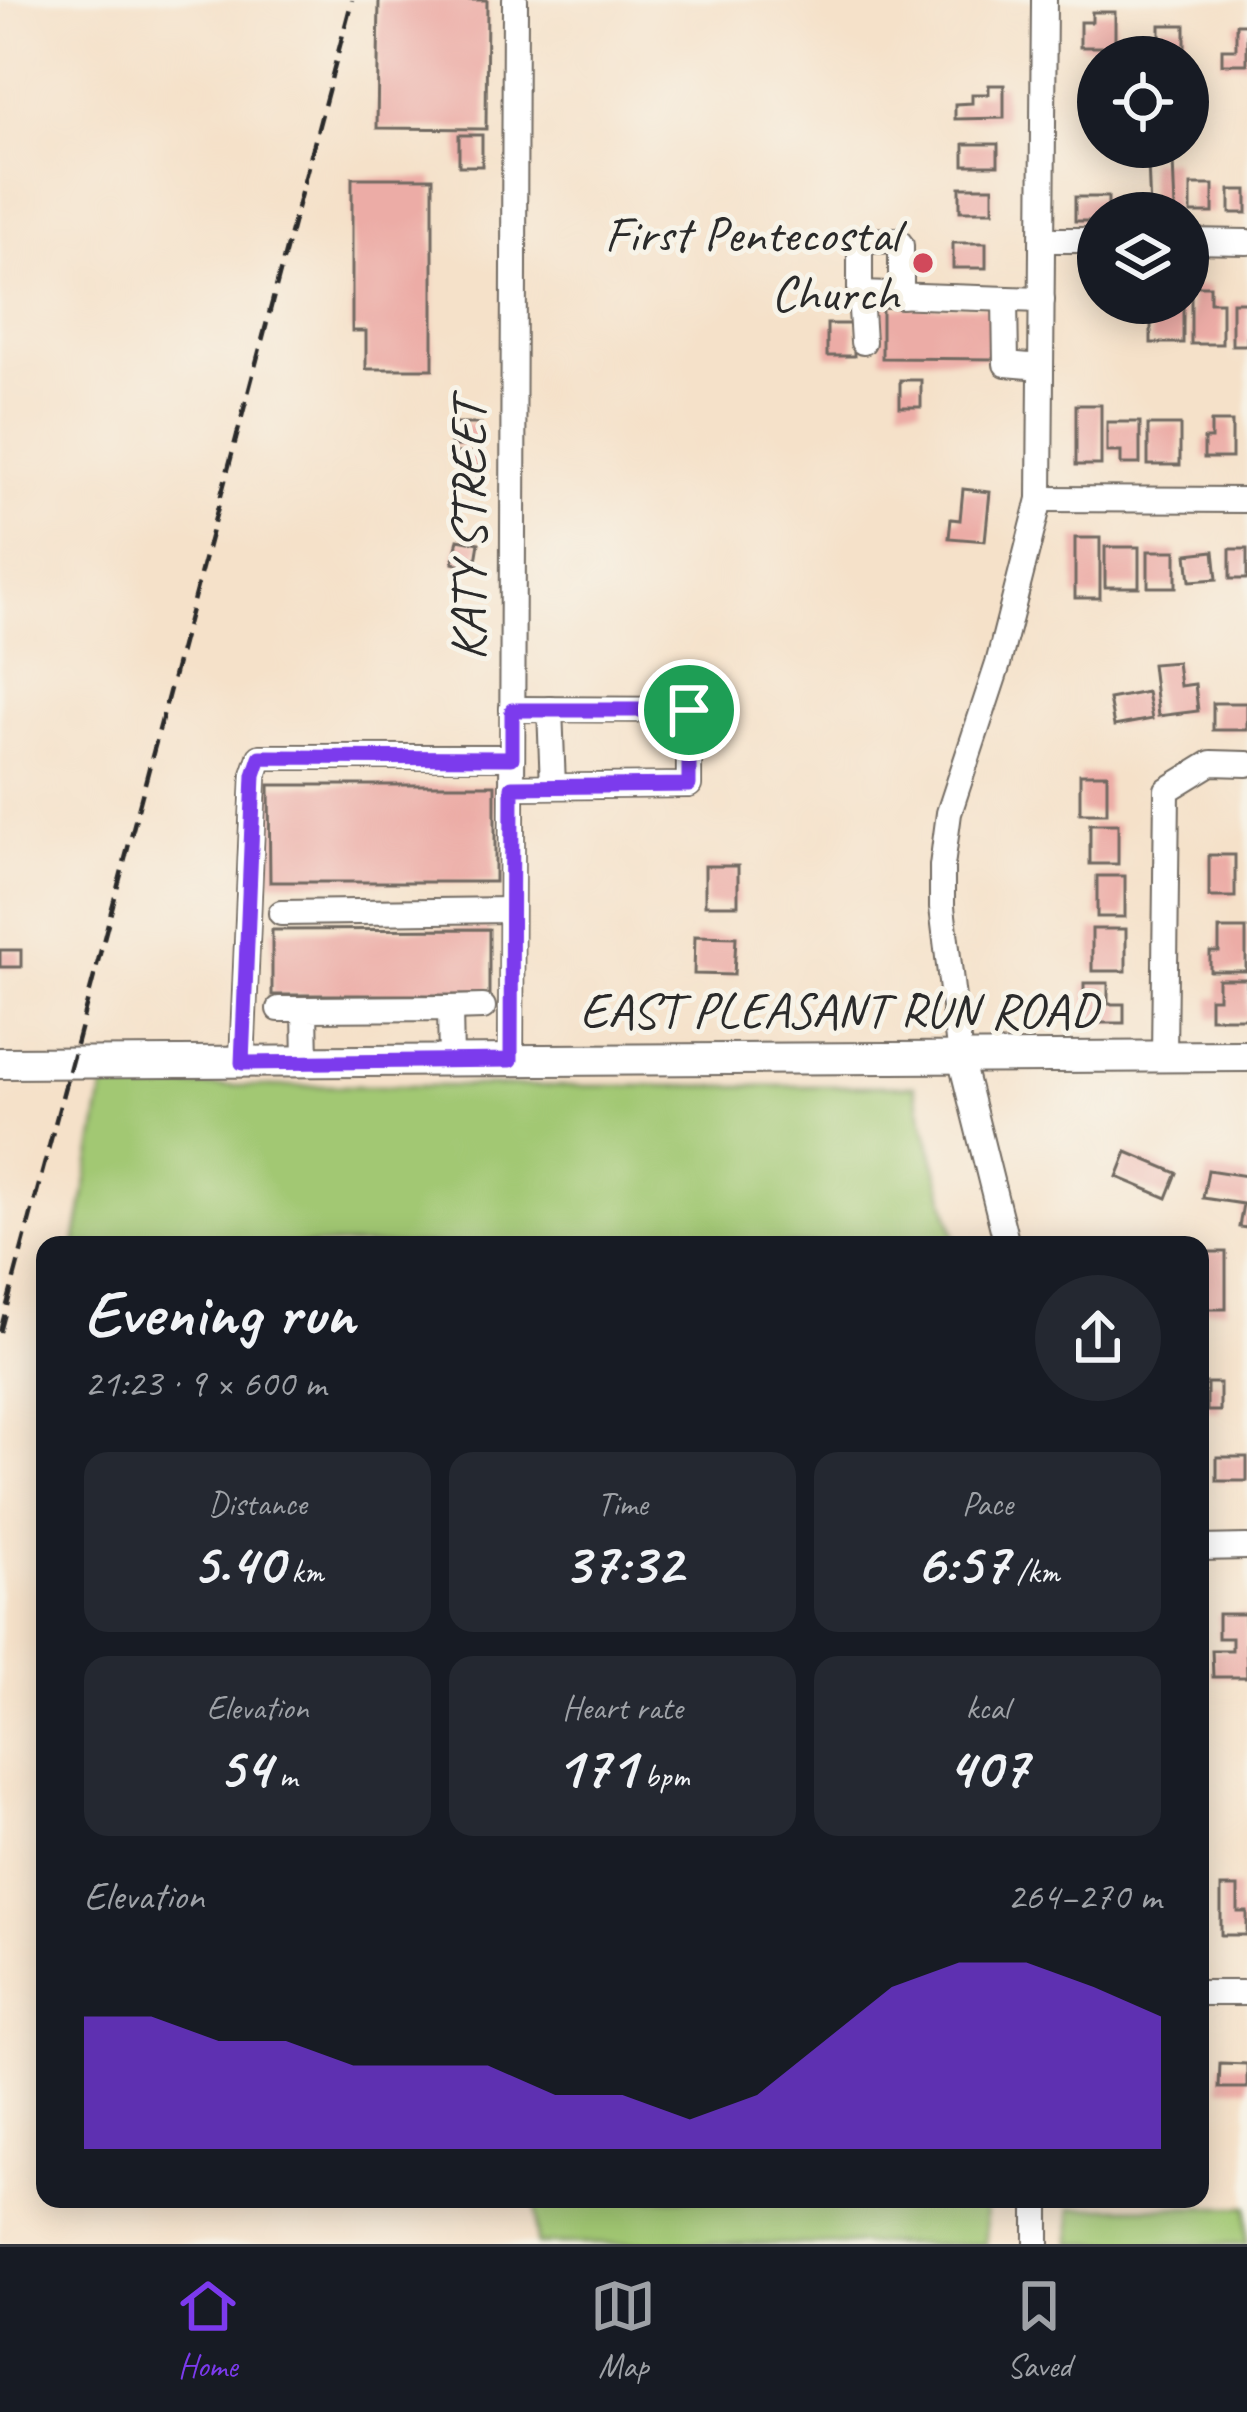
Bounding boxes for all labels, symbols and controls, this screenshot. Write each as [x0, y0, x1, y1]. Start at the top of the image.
map controls [1077, 36, 1209, 324]
button: locate [1077, 36, 1209, 168]
button: layers [1077, 192, 1209, 324]
place label: First Pentecostal Church [604, 202, 907, 325]
marker: First Pentecostal Church [910, 250, 936, 276]
street label: KATY STREET [436, 390, 500, 661]
pin [638, 659, 740, 761]
icon: arrive [656, 677, 722, 743]
street label: EAST PLEASANT RUN ROAD [580, 978, 1102, 1042]
text: Evening run [84, 1272, 354, 1355]
button: share [1035, 1275, 1161, 1401]
text: 21:23 · 9 × 600 m [84, 1359, 326, 1408]
text: Distance [208, 1483, 307, 1525]
text: Time [597, 1483, 648, 1525]
text: Pace [962, 1483, 1013, 1525]
text: 5.40 [191, 1525, 283, 1601]
text: 37:32 [563, 1525, 682, 1601]
text: 6:57 [915, 1525, 1008, 1601]
text: km [283, 1551, 324, 1593]
text: /km [1008, 1551, 1060, 1593]
text: Elevation [207, 1687, 308, 1729]
text: Heart rate [562, 1687, 683, 1729]
text: kcal [966, 1687, 1009, 1729]
text: 54 [218, 1729, 271, 1805]
text: 171 [555, 1729, 636, 1805]
text: 407 [947, 1729, 1028, 1805]
text: m [271, 1755, 297, 1797]
text: bpm [636, 1755, 690, 1797]
text: Elevation [84, 1872, 204, 1921]
text: 264–270 m [1007, 1872, 1161, 1921]
tab: Home [175, 2273, 241, 2387]
tab: Map [590, 2273, 656, 2387]
tab: Saved [1006, 2273, 1072, 2387]

